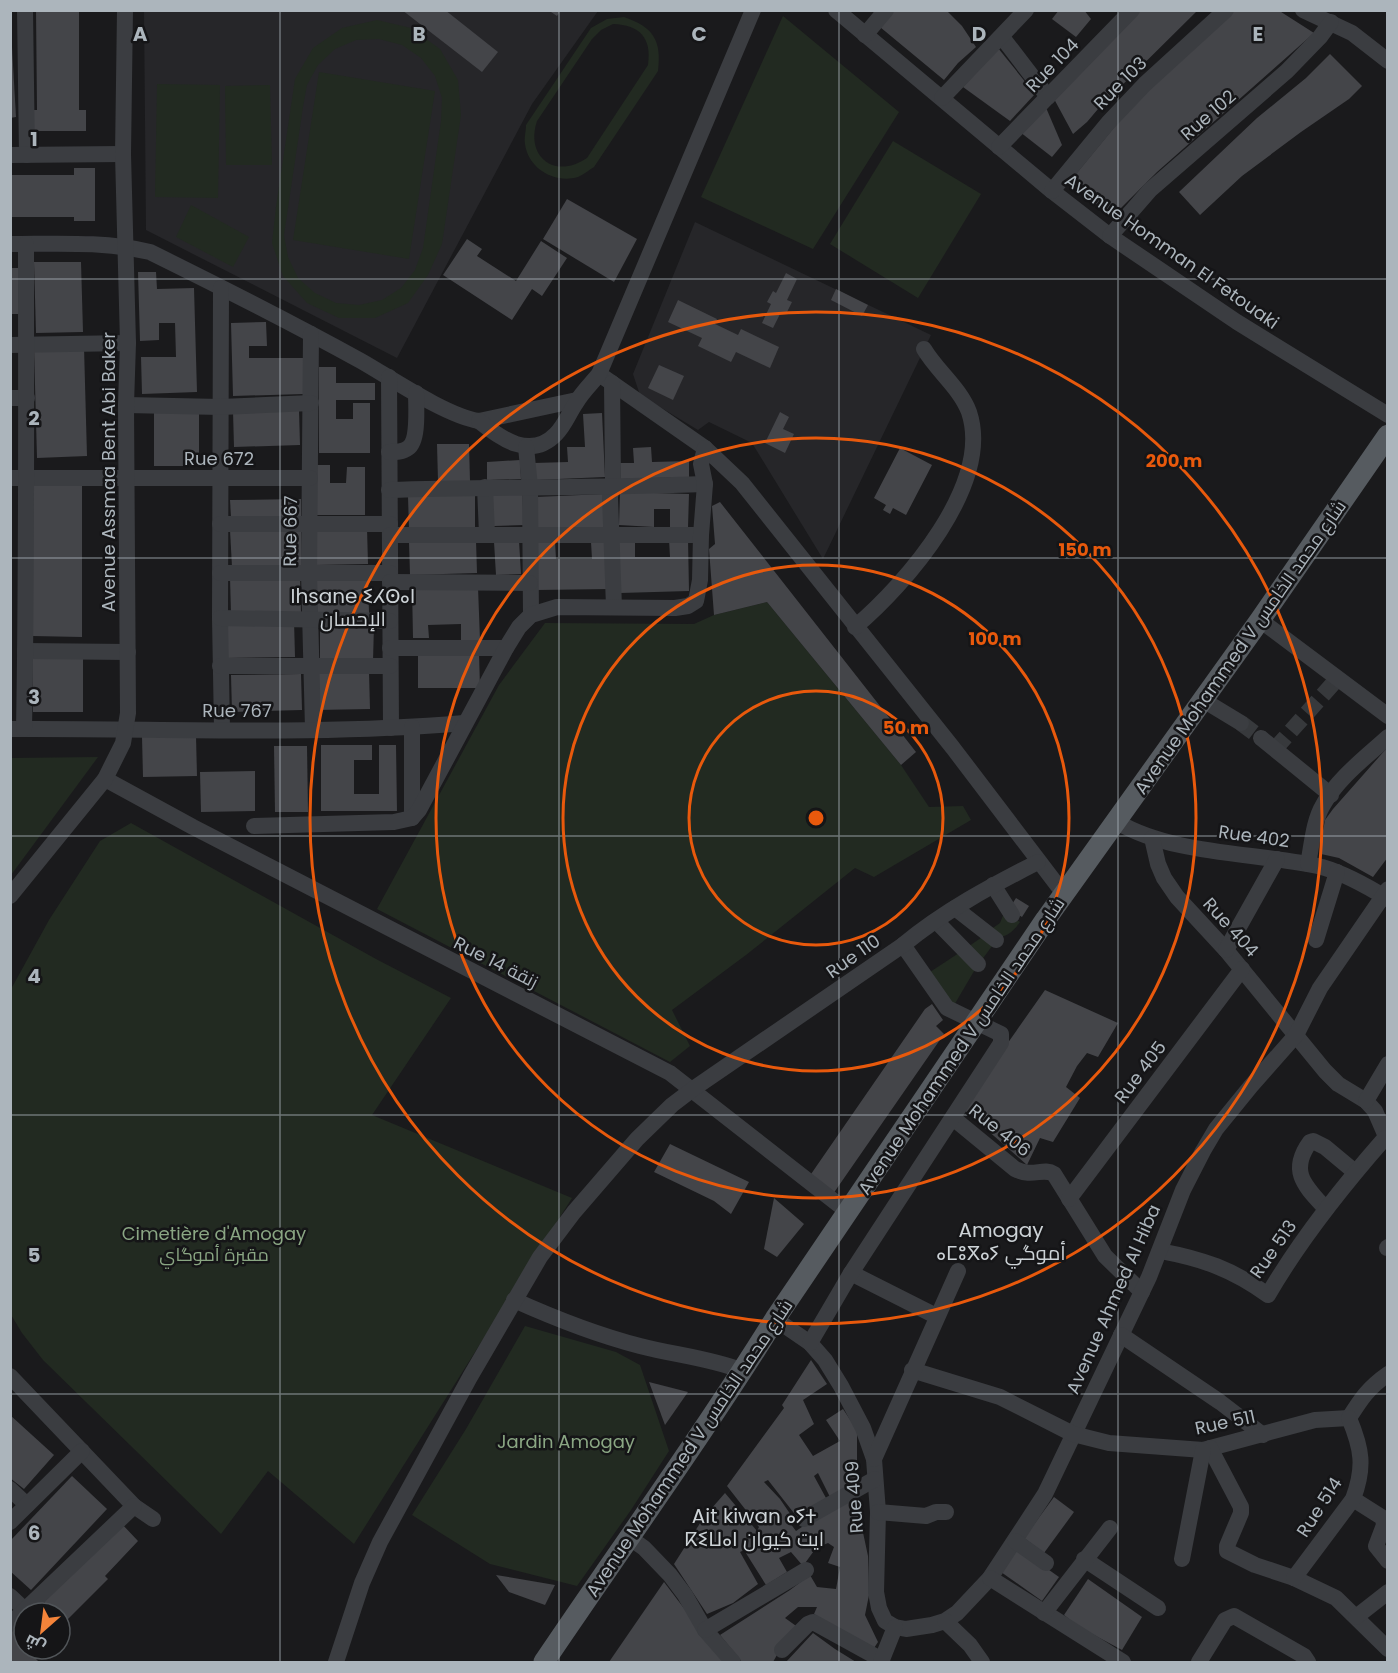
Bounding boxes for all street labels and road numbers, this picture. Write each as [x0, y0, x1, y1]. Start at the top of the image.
street label: Rue 104 [1020, 32, 1084, 98]
street label: Rue 103 [1088, 51, 1152, 115]
street label: Rue 102 [1175, 84, 1241, 146]
street label: Avenue Homman El Fetouaki [1060, 167, 1284, 335]
street label: Avenue Assmaa Bent Abi Baker [96, 332, 121, 612]
street label: Rue 672 [184, 446, 254, 471]
street label: Rue 667 [277, 495, 303, 567]
street label: Avenue Mohammed V شارع محمد الخامس [1128, 495, 1352, 799]
street label: Rue 767 [202, 698, 272, 723]
street label: Rue 402 [1217, 819, 1291, 853]
street label: Avenue Mohammed V شارع محمد الخامس [852, 892, 1070, 1200]
street label: Rue 404 [1197, 892, 1265, 962]
street label: Rue 110 [821, 928, 885, 984]
street label: Rue 14 زنقة [449, 930, 543, 994]
street label: Rue 405 [1108, 1036, 1172, 1108]
street label: Rue 406 [964, 1098, 1036, 1162]
street label: Avenue Ahmed Al Hiba [1060, 1200, 1166, 1398]
street label: Rue 513 [1244, 1215, 1302, 1283]
street label: Avenue Mohammed V شارع محمد الخامس [580, 1294, 798, 1602]
street label: Rue 511 [1192, 1403, 1258, 1441]
street label: Rue 409 [839, 1460, 869, 1534]
street label: Rue 514 [1290, 1472, 1348, 1542]

